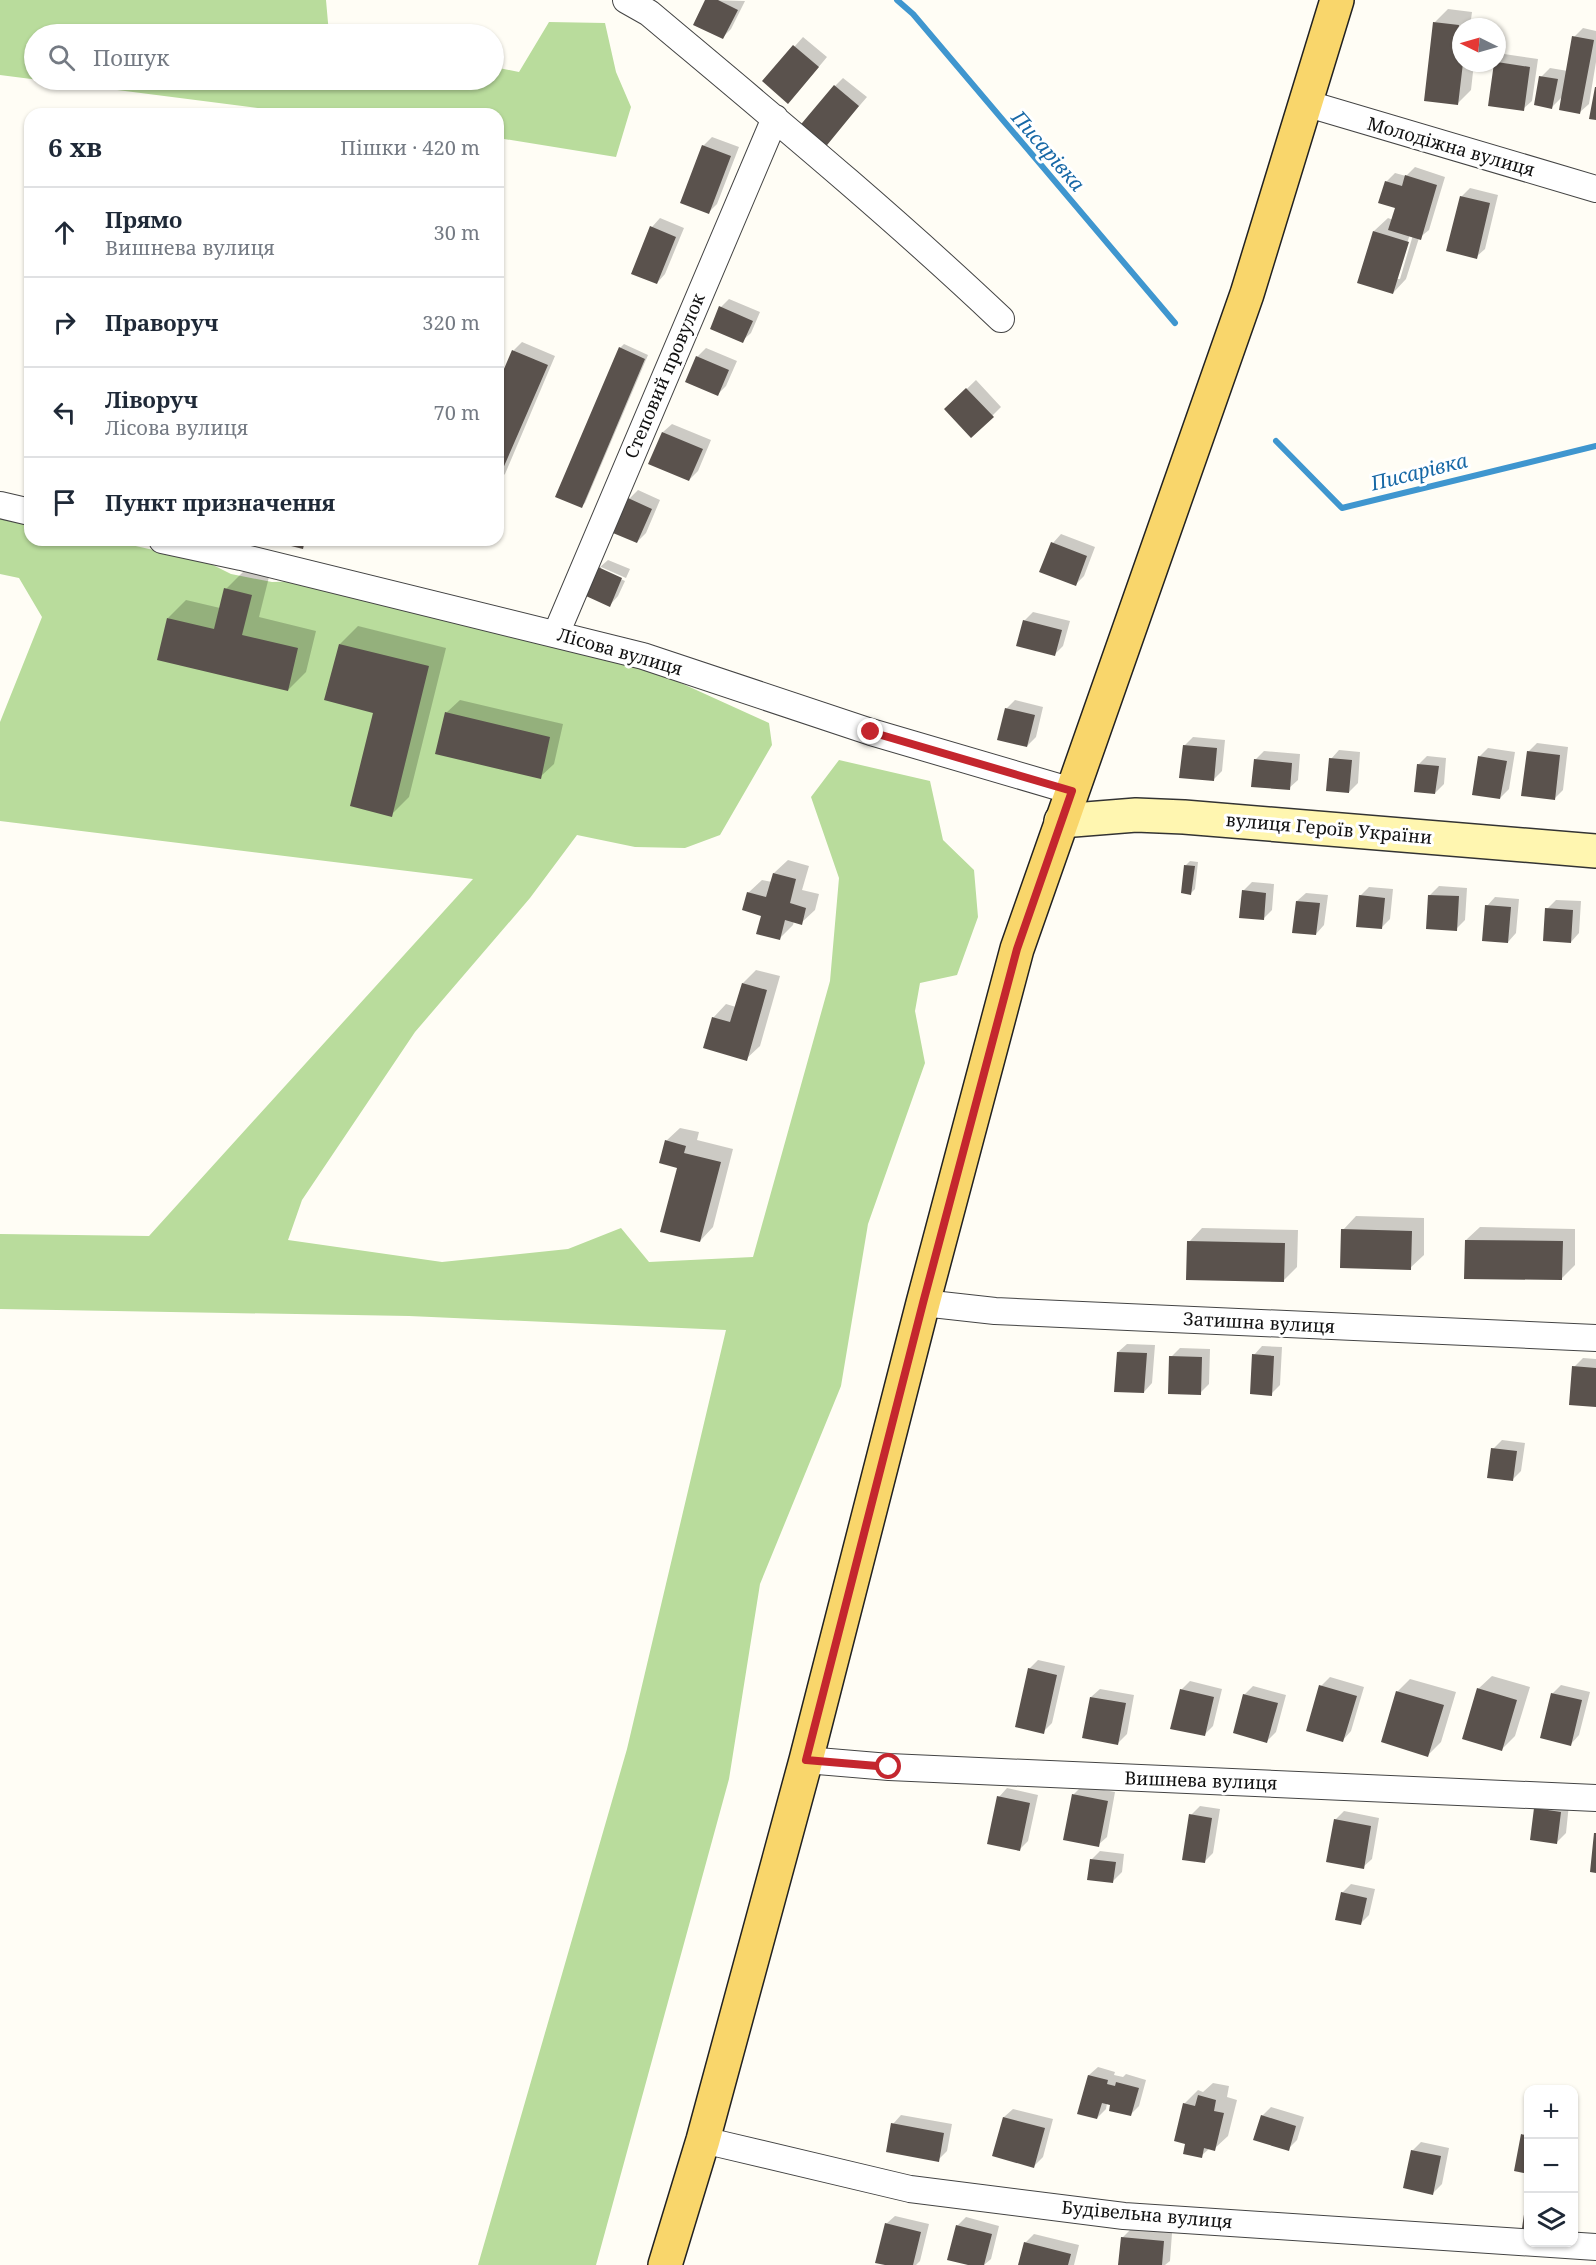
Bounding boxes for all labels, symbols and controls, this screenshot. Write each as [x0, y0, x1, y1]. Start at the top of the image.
north arrow [1452, 18, 1506, 72]
search box [24, 24, 504, 90]
icon: search [45, 41, 78, 74]
text: Пошук [93, 42, 169, 72]
water label: Писарівка [1005, 104, 1091, 197]
street label: Молодіжна вулиця [1365, 111, 1538, 181]
text: 6 хв [48, 129, 102, 165]
text: Пішки · 420 m [340, 134, 480, 161]
text: Прямо [105, 204, 182, 234]
icon: ahead [48, 216, 81, 249]
text: 30 m [434, 219, 480, 246]
text: Вишнева вулиця [105, 234, 275, 261]
street label: Степовий провулок [618, 289, 710, 462]
icon: right [48, 306, 81, 339]
text: Праворуч [105, 307, 219, 337]
text: 320 m [422, 309, 480, 336]
text: Ліворуч [105, 384, 198, 414]
icon: left [48, 396, 81, 429]
text: 70 m [434, 399, 480, 426]
text: Лісова вулиця [105, 414, 248, 441]
water label: Писарівка [1367, 446, 1470, 497]
icon: arrive [48, 486, 81, 519]
text: Пункт призначення [105, 487, 335, 517]
street label: Лісова вулиця [555, 622, 686, 680]
route end [857, 718, 883, 744]
street label: вулиця Героїв України [1225, 807, 1433, 849]
street label: Затишна вулиця [1182, 1306, 1336, 1338]
route start [875, 1753, 901, 1779]
street label: Вишнева вулиця [1124, 1765, 1278, 1795]
map controls [1524, 2085, 1578, 2247]
button: + [1524, 2085, 1578, 2139]
button: − [1524, 2139, 1578, 2193]
button: layers [1524, 2193, 1578, 2247]
street label: Будівельна вулиця [1061, 2195, 1234, 2233]

